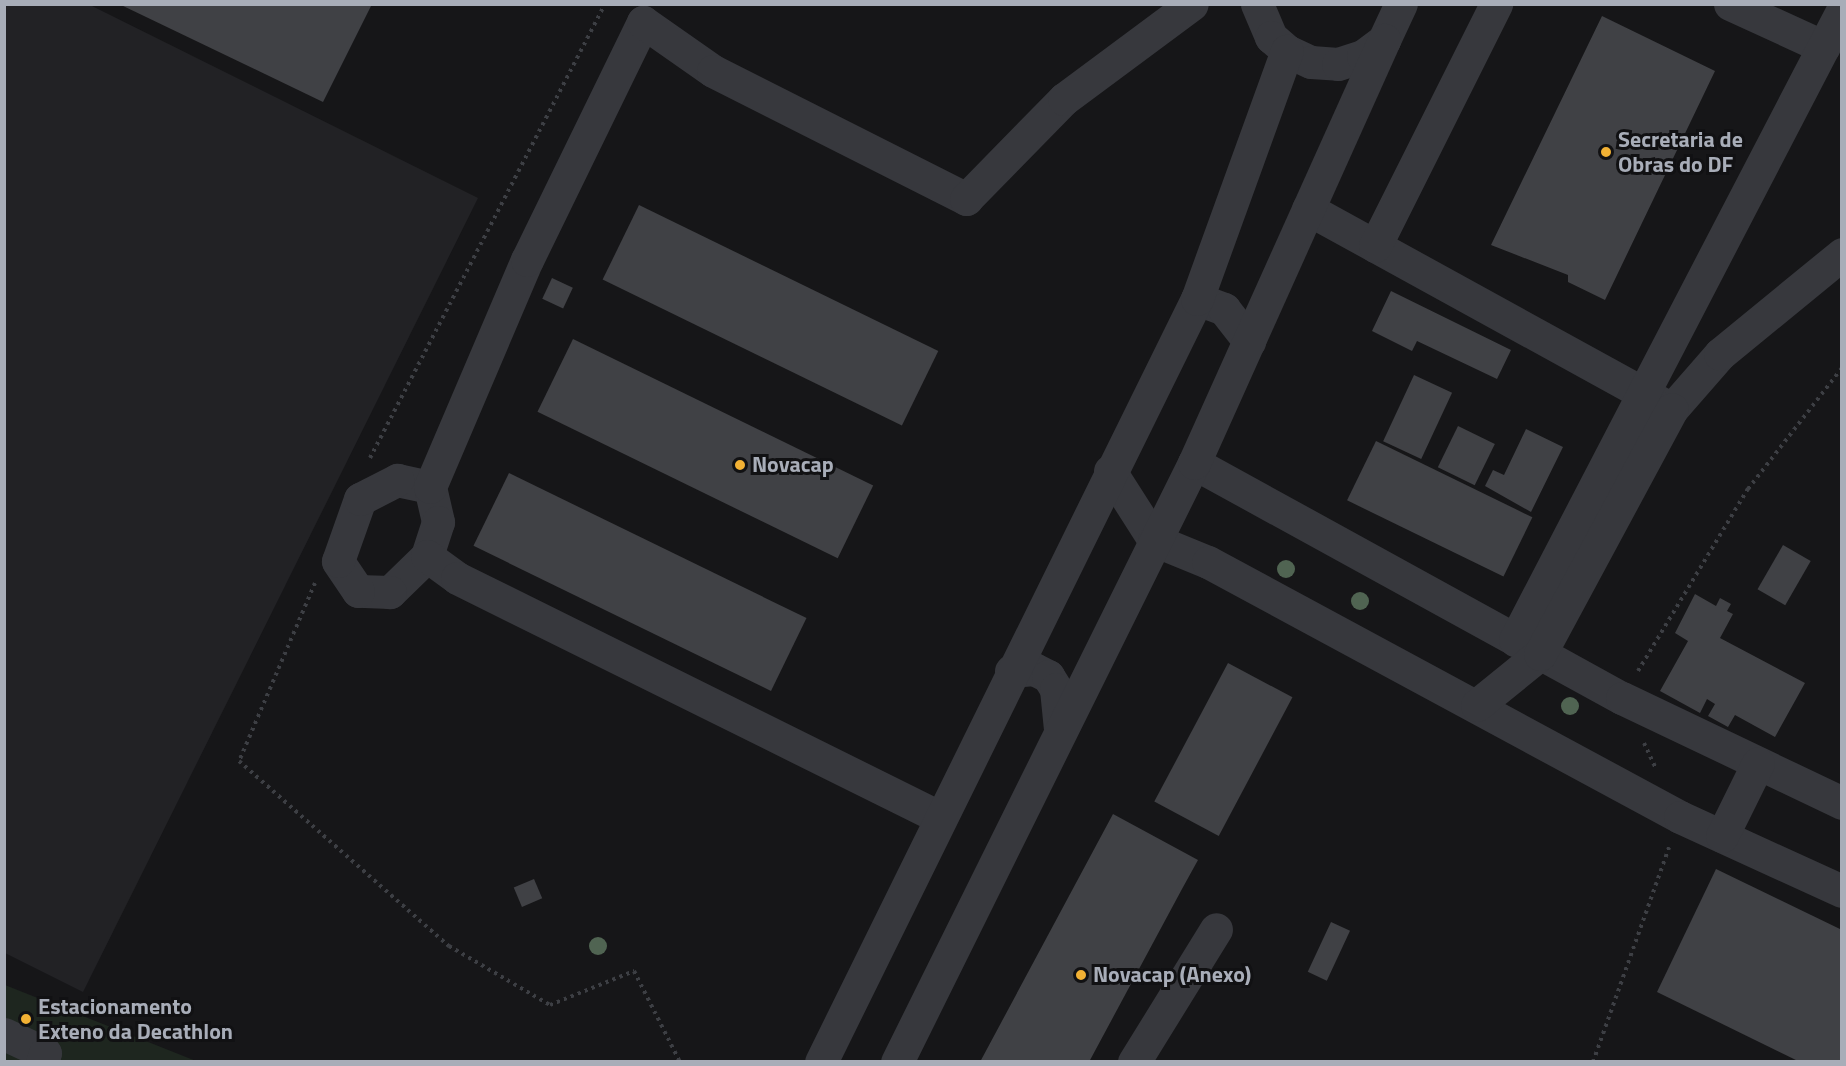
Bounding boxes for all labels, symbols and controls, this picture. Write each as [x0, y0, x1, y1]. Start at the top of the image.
place label: Secretaria de Obras do DF [1618, 126, 1743, 178]
marker: Secretaria de Obras do DF [1599, 145, 1613, 159]
place label: Novacap [752, 452, 834, 478]
marker: Novacap [733, 458, 747, 472]
place label: Novacap (Anexo) [1093, 962, 1251, 988]
marker: Novacap (Anexo) [1074, 968, 1088, 982]
place label: Estacionamento Exteno da Decathlon [38, 993, 233, 1044]
marker: Estacionamento Exteno da Decathlon [19, 1012, 33, 1026]

